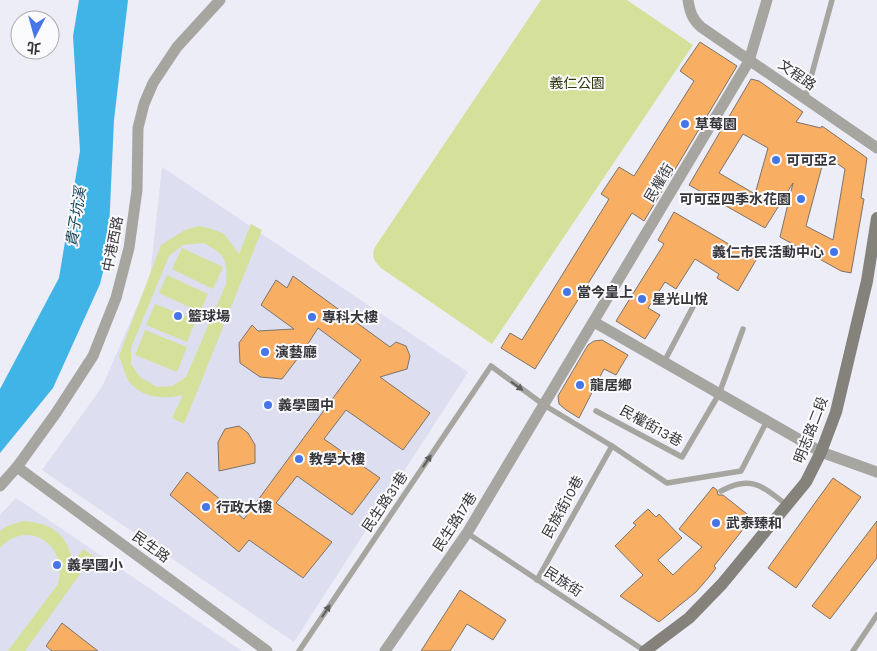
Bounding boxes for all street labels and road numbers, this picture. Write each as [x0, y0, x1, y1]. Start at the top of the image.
street label: 文程路 [775, 56, 819, 94]
street label: 民權街 [641, 161, 677, 205]
street label: 中港西路 [99, 215, 127, 273]
street label: 明志路二段 [791, 394, 831, 466]
street label: 民權街13巷 [617, 402, 685, 450]
street label: 民生路31巷 [359, 469, 411, 535]
street label: 民族街10巷 [539, 473, 587, 541]
street label: 民生路17巷 [430, 489, 480, 555]
street label: 民生路 [129, 528, 173, 566]
street label: 民族街 [541, 563, 585, 601]

